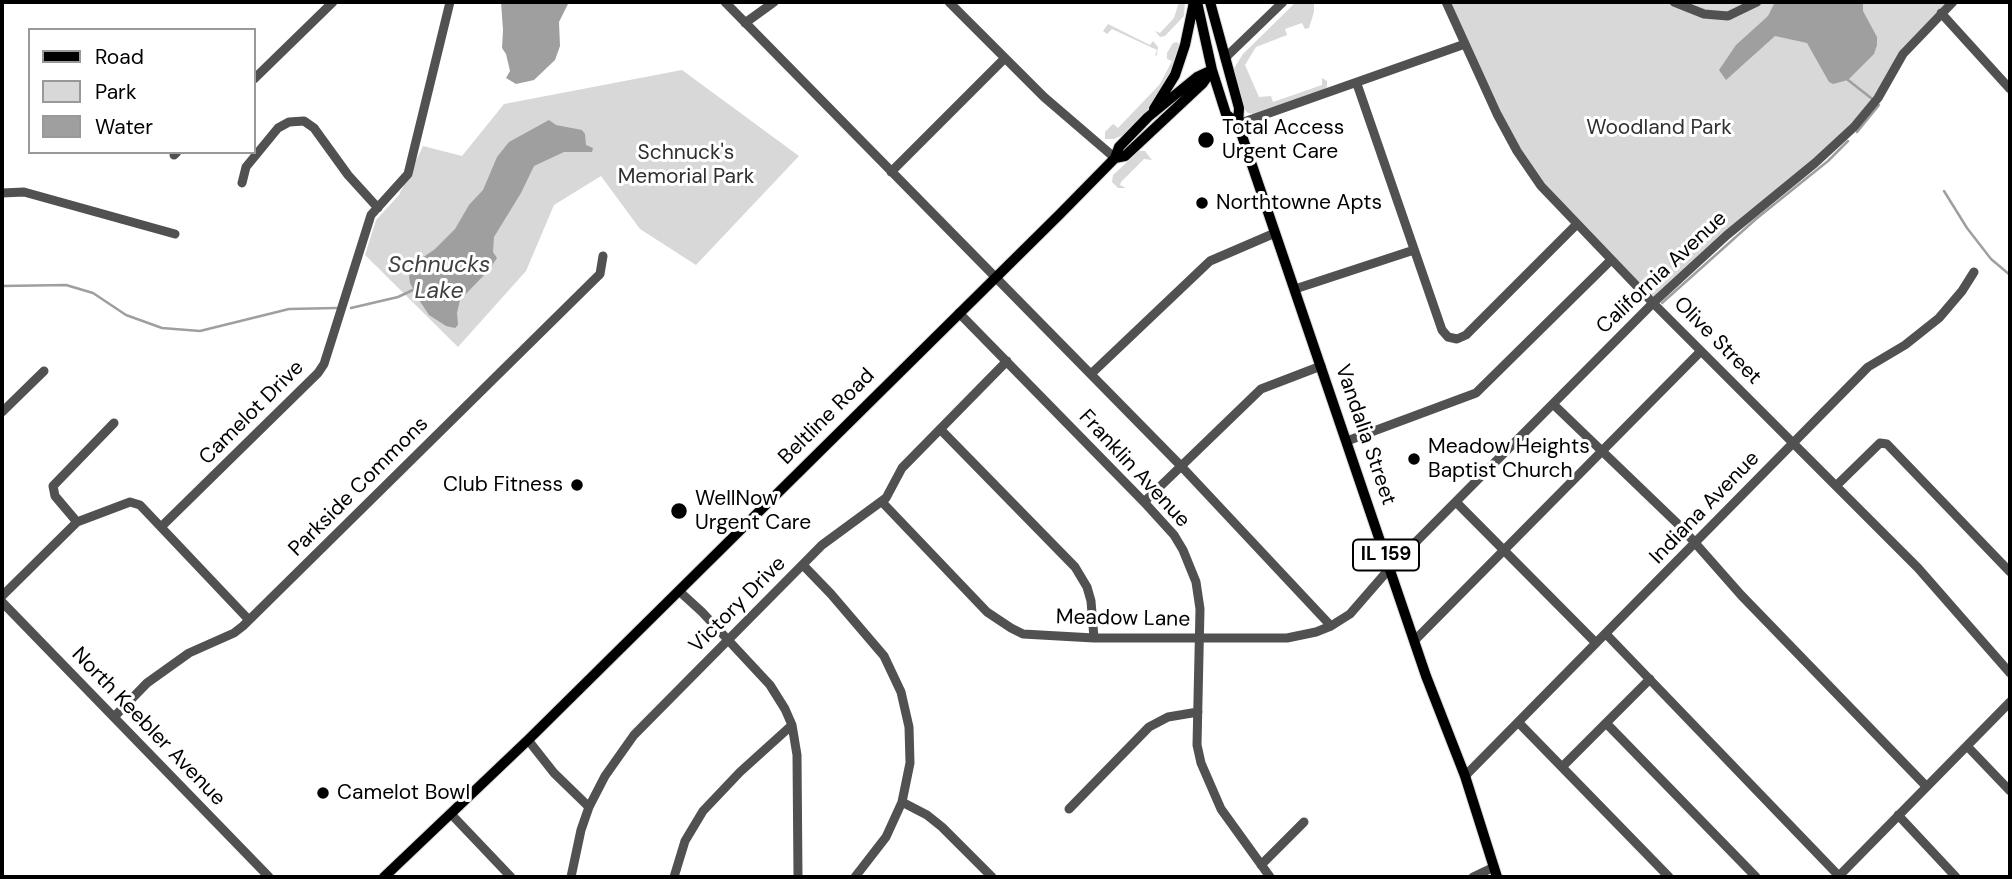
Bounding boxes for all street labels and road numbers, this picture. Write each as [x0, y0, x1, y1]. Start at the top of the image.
street label: California Avenue [1592, 206, 1732, 340]
street label: Olive Street [1668, 292, 1766, 390]
street label: Camelot Drive [195, 356, 309, 470]
street label: Vandalia Street [1329, 361, 1401, 509]
street label: Beltline Road [774, 364, 880, 470]
street label: Franklin Avenue [1073, 405, 1195, 533]
street label: Parkside Commons [284, 412, 434, 562]
street label: Indiana Avenue [1645, 446, 1765, 570]
road number: IL 159 [1353, 540, 1419, 570]
street label: Victory Drive [685, 552, 791, 658]
street label: Meadow Lane [1056, 605, 1190, 633]
street label: North Keebler Avenue [66, 643, 230, 811]

